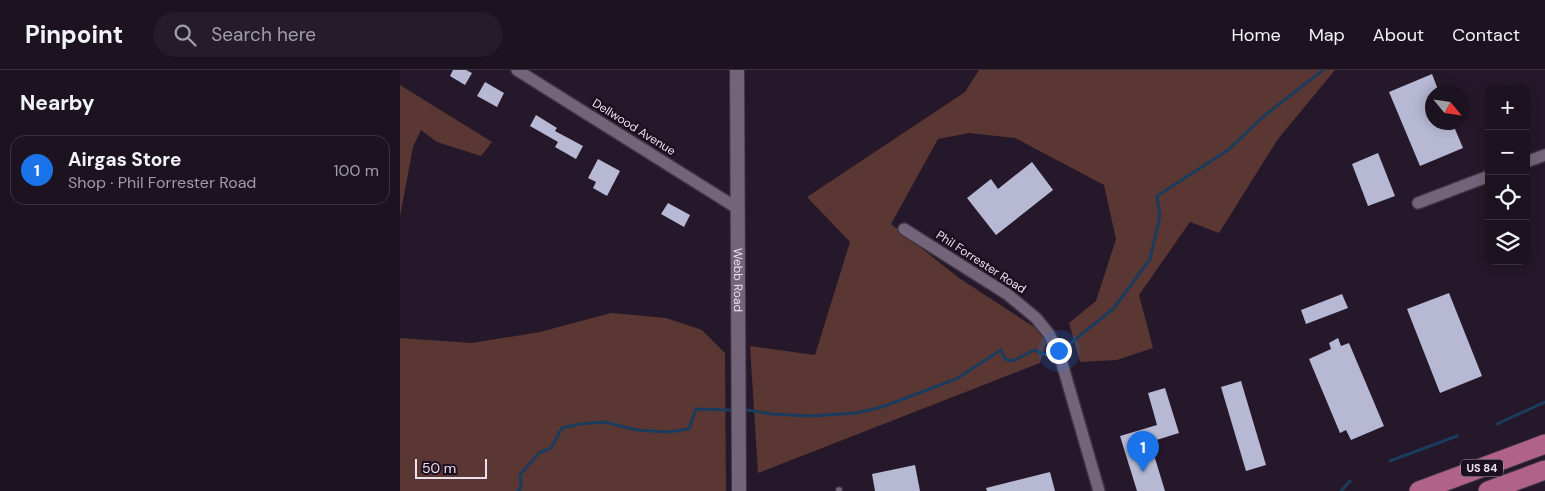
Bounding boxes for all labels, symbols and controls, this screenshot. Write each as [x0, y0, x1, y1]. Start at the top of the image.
search box [153, 12, 503, 57]
text: Pinpoint [25, 19, 123, 50]
icon: search [171, 21, 199, 49]
text: Search here [211, 22, 316, 47]
text: Home [1231, 23, 1281, 47]
text: Map [1309, 23, 1345, 47]
text: About [1373, 23, 1424, 47]
text: Contact [1452, 23, 1520, 47]
north arrow [1425, 85, 1470, 130]
map controls [1485, 85, 1530, 265]
button: + [1485, 85, 1530, 130]
text: Nearby [20, 89, 94, 117]
street label: Dellwood Avenue [589, 95, 679, 159]
button: − [1485, 130, 1530, 175]
text: Airgas Store [68, 147, 181, 172]
text: 1 [34, 160, 40, 181]
text: 100 m [334, 160, 379, 181]
text: Shop · Phil Forrester Road [68, 172, 256, 193]
button: locate [1485, 175, 1530, 220]
button: layers [1485, 220, 1530, 265]
street label: Phil Forrester Road [933, 227, 1029, 297]
street label: Webb Road [730, 248, 746, 312]
your location [1046, 338, 1072, 364]
pin: 1 [1127, 431, 1159, 472]
scale bar [415, 456, 488, 479]
text: 50 m [422, 459, 456, 477]
road number: US 84 [1461, 459, 1503, 476]

